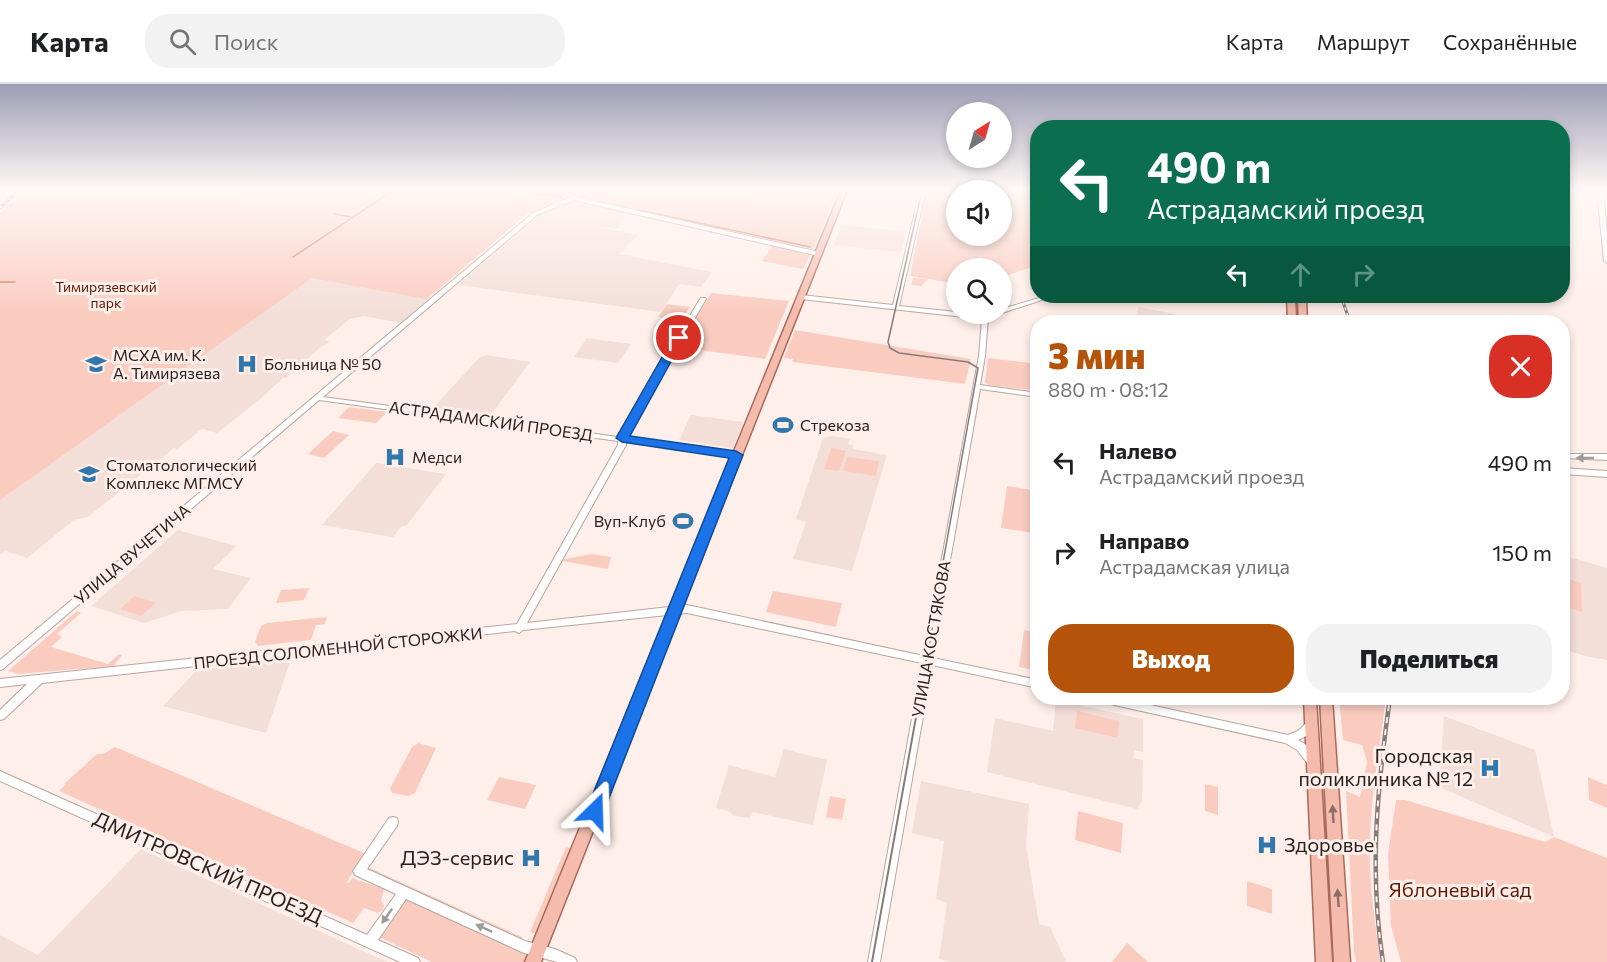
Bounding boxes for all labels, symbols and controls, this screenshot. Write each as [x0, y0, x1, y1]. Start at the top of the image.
search box [145, 14, 565, 68]
text: Карта [30, 24, 109, 58]
icon: search [166, 25, 199, 58]
text: Поиск [214, 28, 278, 55]
text: Карта [1226, 29, 1284, 54]
text: Маршрут [1317, 29, 1410, 54]
text: Сохранённые [1443, 29, 1577, 54]
north arrow [946, 102, 1012, 168]
map controls [946, 102, 1012, 324]
text: 490 m [1147, 140, 1271, 192]
icon: left [1048, 144, 1126, 222]
button: sound [946, 180, 1012, 246]
text: Астрадамский проезд [1147, 192, 1424, 225]
button: search [946, 258, 1012, 324]
icon: left [1221, 258, 1254, 291]
icon: ahead [1284, 258, 1317, 291]
icon: right [1347, 258, 1380, 291]
park label: Тимирязевский парк [55, 278, 157, 311]
pin [653, 312, 704, 363]
icon: arrive [662, 321, 695, 354]
text: 3 мин [1048, 332, 1146, 376]
button: close [1489, 335, 1552, 398]
place label: МСХА им. К. А. Тимирязева [113, 345, 220, 382]
school or university icon: МСХА им. К. А. Тимирязева [84, 352, 108, 376]
hospital icon: Больница № 50 [235, 352, 259, 376]
place label: Больница № 50 [264, 354, 381, 373]
text: 880 m · 08:12 [1048, 377, 1169, 401]
street label: АСТРАДАМСКИЙ ПРОЕЗД [388, 397, 595, 444]
sports icon: Стрекоза [771, 413, 795, 437]
place label: Стрекоза [800, 415, 870, 434]
text: Налево [1099, 437, 1177, 464]
hospital icon: Медси [383, 445, 407, 469]
icon: left [1048, 446, 1081, 479]
place label: Медси [412, 447, 462, 466]
text: 490 m [1488, 449, 1552, 476]
one-way arrow [1575, 453, 1594, 462]
place label: Стоматологический Комплекс МГМСУ [106, 455, 257, 492]
school or university icon: Стоматологический Комплекс МГМСУ [77, 462, 101, 486]
text: Астрадамский проезд [1099, 464, 1304, 488]
street label: УЛИЦА ВУЧЕТИЧА [70, 500, 193, 608]
sports icon: Вуп-Клуб [671, 509, 695, 533]
place label: Вуп-Клуб [594, 511, 666, 530]
text: Направо [1099, 527, 1189, 554]
icon: right [1048, 536, 1081, 569]
text: 150 m [1492, 539, 1552, 566]
text: Астрадамская улица [1099, 554, 1290, 578]
street label: УЛИЦА КОСТЯКОВА [907, 559, 954, 719]
street label: ПРОЕЗД СОЛОМЕННОЙ СТОРОЖКИ [192, 623, 483, 672]
button: Выход [1048, 624, 1294, 693]
button: Поделиться [1306, 624, 1552, 693]
place label: Городская поликлиника № 12 [1298, 743, 1473, 790]
hospital icon: Городская поликлиника № 12 [1478, 756, 1502, 780]
position arrow [563, 779, 627, 843]
one-way arrow [1329, 805, 1338, 824]
street label: ДМИТРОВСКИЙ ПРОЕЗД [90, 806, 327, 929]
place label: Здоровье [1284, 832, 1374, 856]
hospital icon: Здоровье [1255, 833, 1279, 857]
place label: ДЭЗ-сервис [401, 845, 514, 869]
hospital icon: ДЭЗ-сервис [519, 846, 543, 870]
park label: Яблоневый сад [1388, 877, 1532, 901]
one-way arrow [1334, 888, 1343, 907]
one-way arrow [381, 908, 393, 924]
one-way arrow [475, 924, 492, 933]

